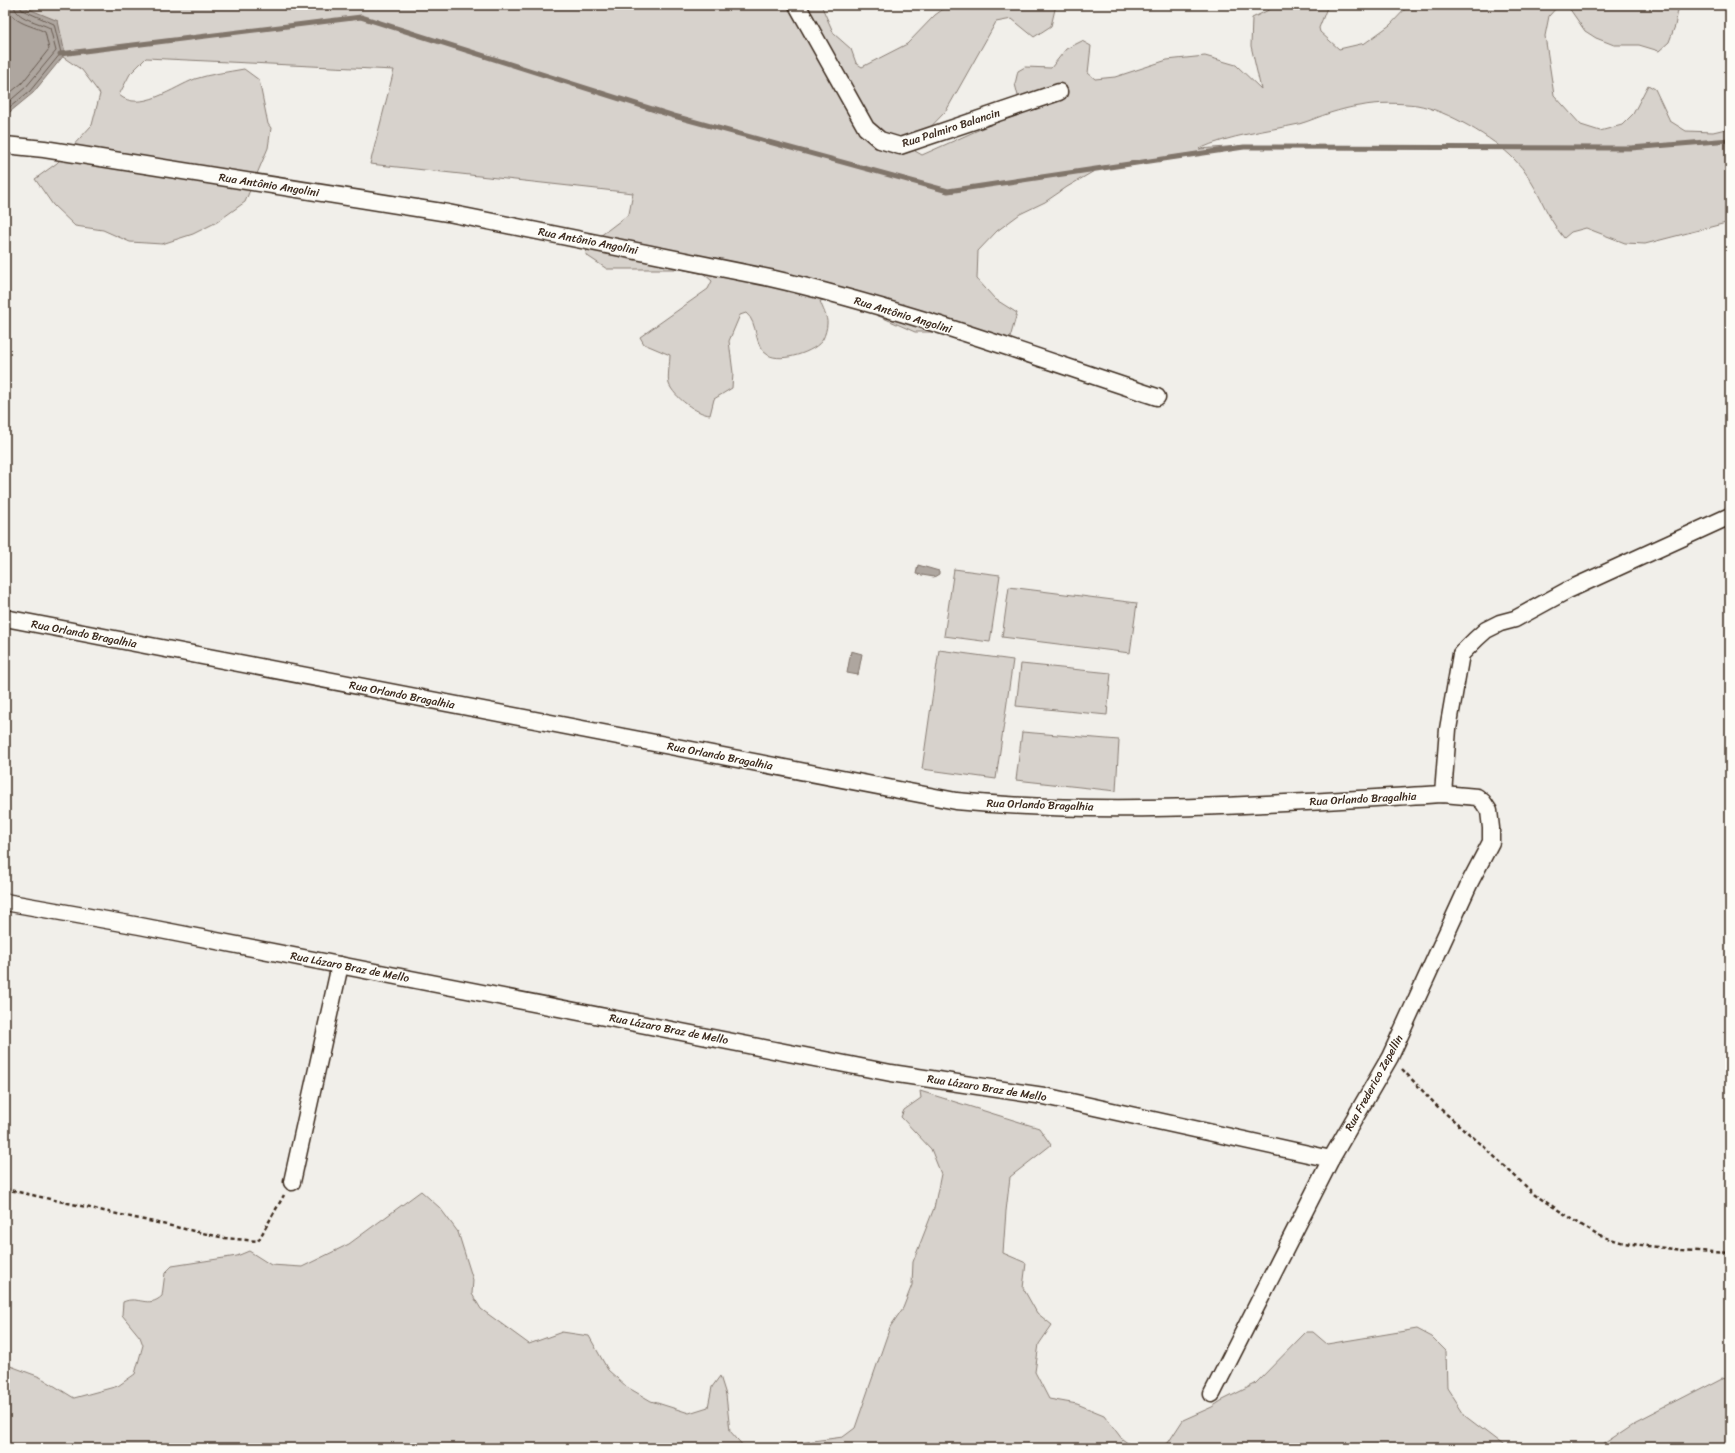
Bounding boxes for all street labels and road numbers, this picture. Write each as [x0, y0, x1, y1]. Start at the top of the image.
street label: Rua Palmiro Balancin [900, 103, 1003, 153]
street label: Rua Antônio Angolini [218, 168, 321, 202]
street label: Rua Antônio Angolini [537, 222, 640, 260]
street label: Rua Antônio Angolini [852, 291, 955, 339]
street label: Rua Orlando Bragalhia [30, 614, 139, 654]
street label: Rua Orlando Bragalhia [348, 675, 457, 715]
street label: Rua Orlando Bragalhia [666, 736, 775, 776]
street label: Rua Orlando Bragalhia [1309, 787, 1417, 811]
street label: Rua Orlando Bragalhia [986, 794, 1094, 816]
street label: Rua Lázaro Braz de Mello [289, 946, 411, 988]
street label: Rua Lázaro Braz de Mello [608, 1008, 730, 1050]
street label: Rua Frederico Zepellin [1340, 1031, 1408, 1135]
street label: Rua Lázaro Braz de Mello [926, 1069, 1049, 1107]

